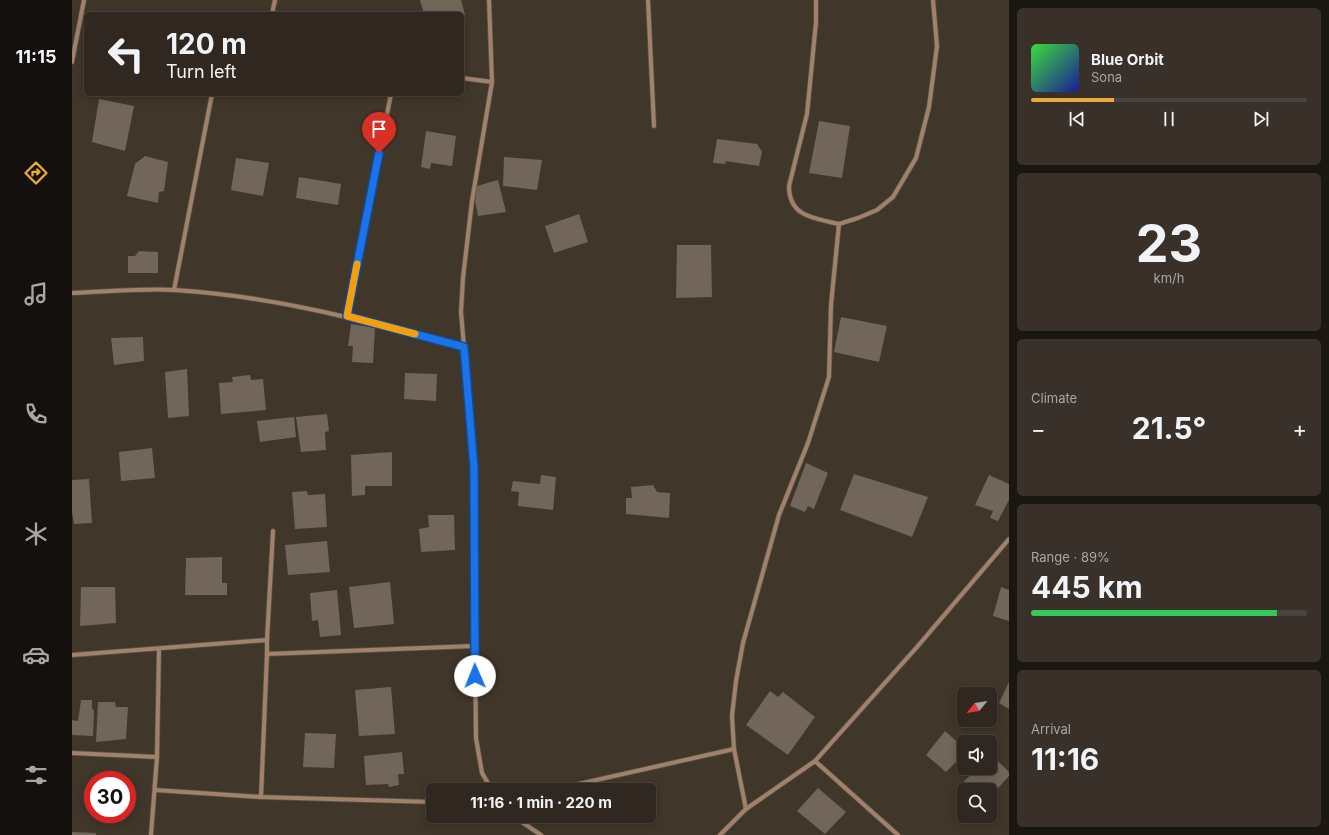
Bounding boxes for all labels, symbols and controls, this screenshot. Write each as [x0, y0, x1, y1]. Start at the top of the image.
text: 120 m [166, 27, 247, 61]
icon: left [100, 28, 152, 80]
text: 11:15 [16, 46, 56, 67]
text: Blue Orbit [1091, 50, 1164, 69]
text: Turn left [166, 61, 236, 82]
text: Sona [1091, 69, 1122, 85]
icon: previous [1066, 108, 1088, 130]
icon: pause [1158, 108, 1180, 130]
icon: next [1250, 108, 1272, 130]
pin [362, 112, 396, 153]
icon: arrive [368, 118, 390, 140]
icon: directions [22, 159, 50, 187]
text: 23 [1136, 212, 1202, 275]
text: km/h [1154, 270, 1184, 286]
icon: music [22, 280, 50, 308]
text: Climate [1031, 390, 1077, 406]
icon: phone [22, 400, 50, 428]
text: 21.5° [1132, 410, 1206, 446]
text: − [1031, 416, 1046, 442]
text: + [1292, 416, 1307, 442]
icon: climate [22, 520, 50, 548]
text: Range · 89% [1031, 549, 1110, 565]
text: 445 km [1031, 569, 1143, 605]
icon: car [22, 641, 50, 669]
position arrow [454, 655, 496, 697]
north arrow [957, 687, 997, 727]
map controls [957, 687, 997, 823]
text: Arrival [1031, 721, 1071, 737]
button: sound [957, 735, 997, 775]
text: 11:16 [1031, 741, 1099, 777]
icon: filters [22, 761, 50, 789]
speed limit sign: 30 [84, 771, 136, 823]
button: search [957, 783, 997, 823]
text: 11:16 · 1 min · 220 m [470, 793, 612, 812]

